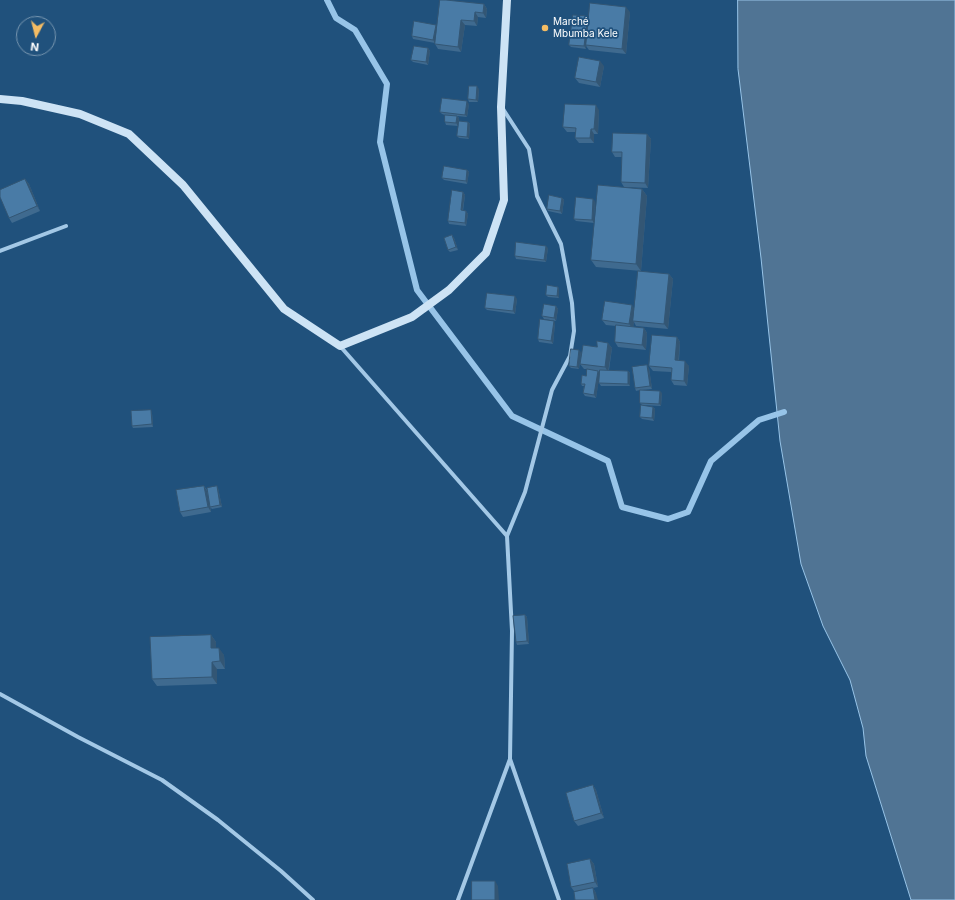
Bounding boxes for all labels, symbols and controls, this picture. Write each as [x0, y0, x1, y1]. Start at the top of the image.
north arrow [16, 16, 56, 56]
place label: Marché Mbumba Kele [553, 16, 618, 40]
marker: Marché Mbumba Kele [540, 23, 550, 33]
text: N [30, 39, 40, 54]

